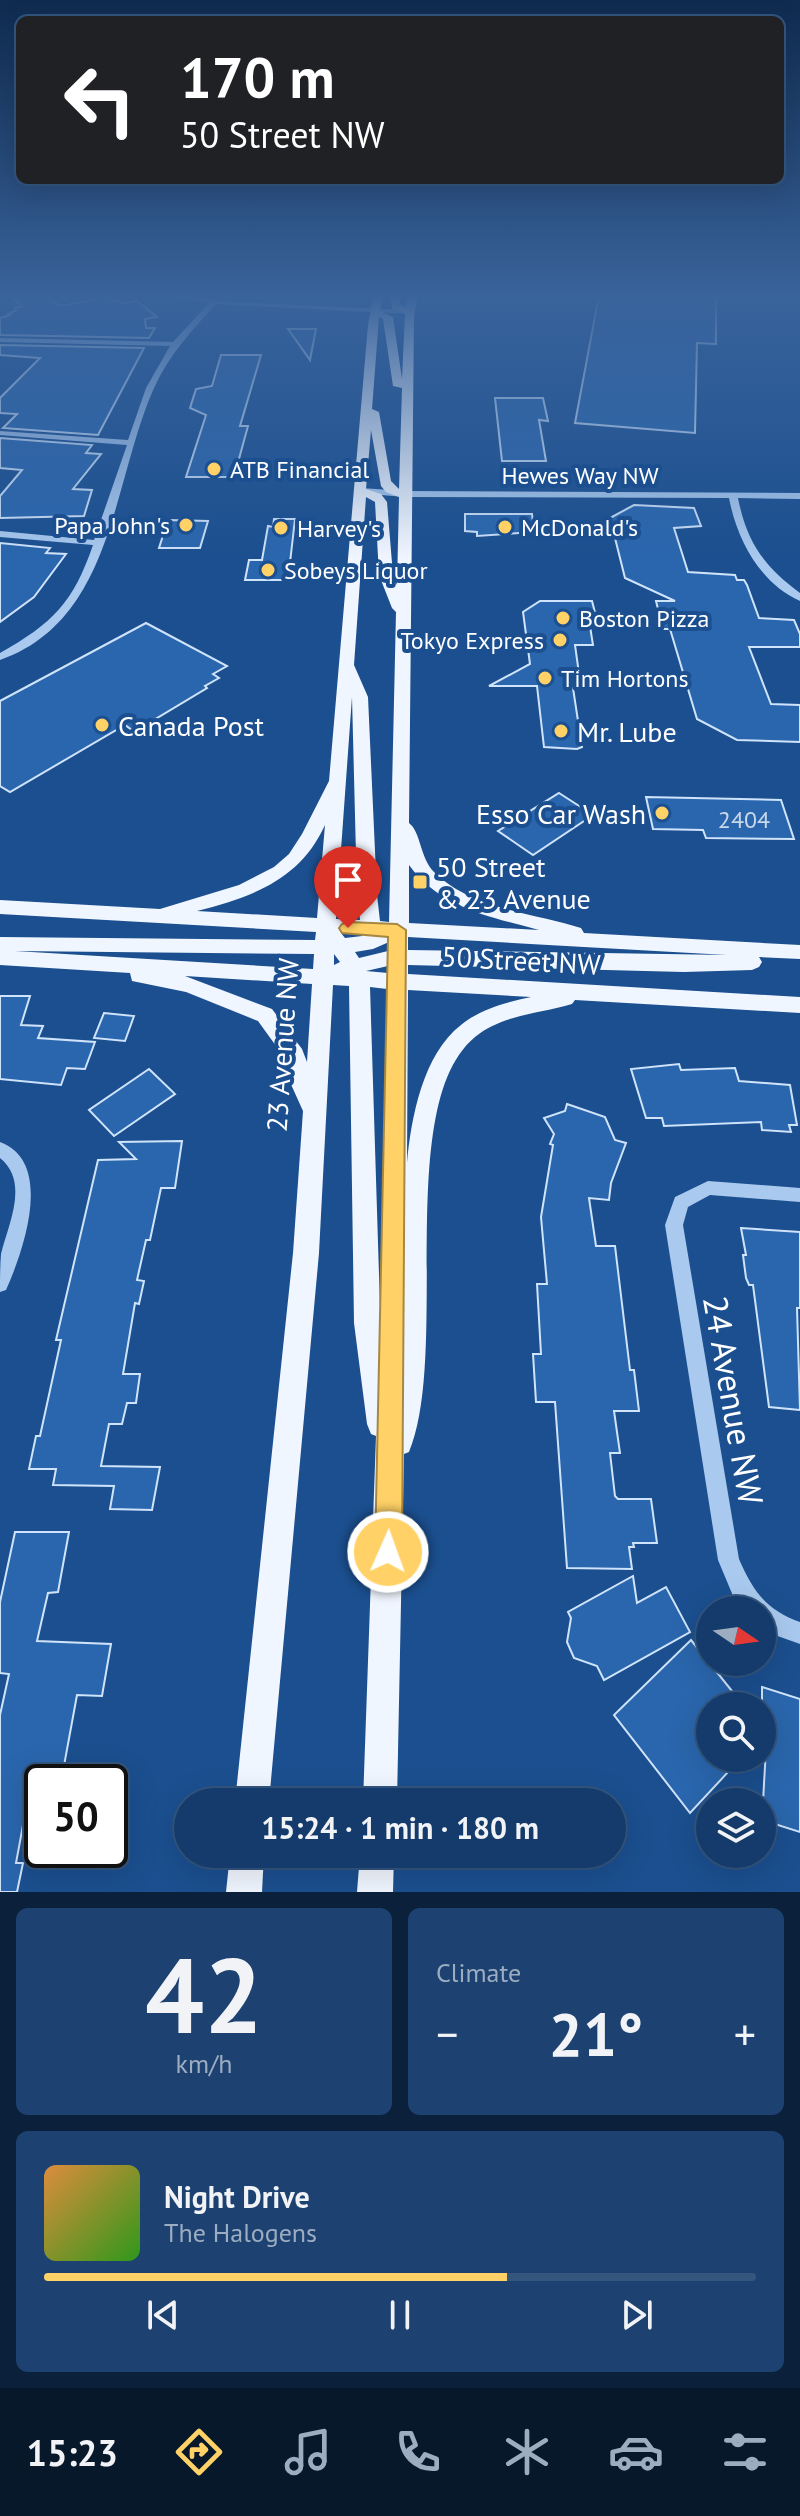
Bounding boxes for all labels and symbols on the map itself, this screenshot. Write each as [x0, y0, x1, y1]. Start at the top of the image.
place label: ATB Financial [230, 454, 369, 485]
marker: ATB Financial [205, 460, 223, 478]
street label: Hewes Way NW [501, 460, 659, 491]
place label: Papa John's [54, 510, 170, 541]
place label: McDonald's [521, 512, 638, 543]
place label: Harvey's [297, 513, 381, 544]
marker: Papa John's [177, 516, 195, 534]
marker: McDonald's [496, 518, 514, 536]
marker: Harvey's [272, 519, 290, 537]
place label: Sobeys Liquor [284, 555, 428, 586]
marker: Sobeys Liquor [259, 561, 277, 579]
place label: Boston Pizza [579, 603, 709, 634]
marker: Boston Pizza [554, 609, 572, 627]
place label: Tokyo Express [401, 625, 544, 656]
marker: Tokyo Express [551, 631, 569, 649]
place label: Tim Hortons [561, 663, 689, 694]
marker: Tim Hortons [536, 669, 554, 687]
place label: Canada Post [118, 707, 264, 744]
place label: Mr. Lube [577, 713, 677, 750]
marker: Canada Post [93, 716, 111, 734]
marker: Mr. Lube [552, 722, 570, 740]
place label: Esso Car Wash [476, 795, 646, 832]
marker: Esso Car Wash [653, 804, 671, 822]
house number: 2404 [718, 804, 770, 835]
pin [314, 846, 382, 928]
place label: 50 Street & 23 Avenue [436, 848, 591, 917]
marker: 50 Street & 23 Avenue [411, 873, 429, 891]
street label: 50 Street NW [441, 937, 601, 983]
street label: 23 Avenue NW [257, 957, 307, 1133]
street label: 24 Avenue NW [694, 1292, 774, 1508]
position arrow [346, 1510, 430, 1594]
north arrow [696, 1596, 776, 1676]
speed limit sign: 50 [24, 1764, 128, 1868]

